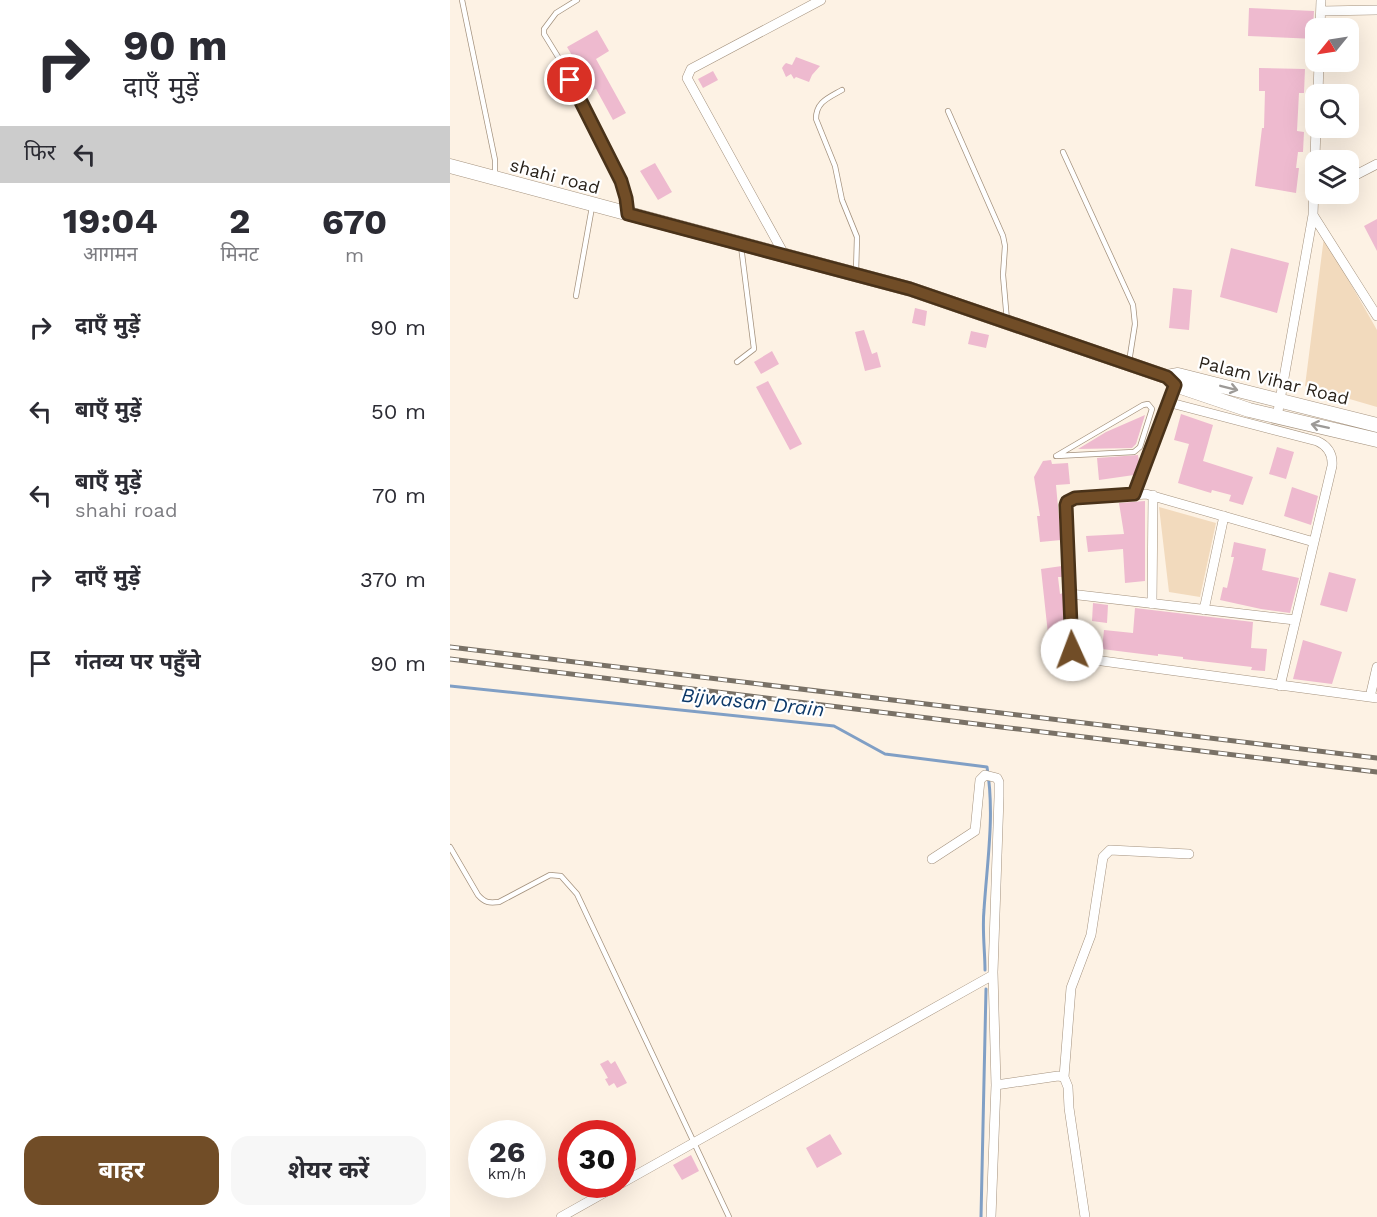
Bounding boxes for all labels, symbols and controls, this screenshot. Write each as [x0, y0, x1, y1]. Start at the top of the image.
north arrow [1305, 18, 1359, 72]
map controls [1305, 18, 1359, 204]
text: 90 m [123, 21, 227, 70]
icon: right [24, 24, 102, 102]
pin [544, 54, 595, 105]
icon: arrive [553, 63, 586, 96]
text: दाएँ मुड़ें [123, 71, 199, 103]
button: search [1305, 84, 1359, 138]
icon: left [68, 138, 101, 171]
text: फिर [24, 140, 56, 165]
button: layers [1305, 150, 1359, 204]
street label: shahi road [508, 154, 602, 198]
text: 19:04 [63, 200, 158, 242]
text: 2 [229, 200, 250, 242]
text: 670 [322, 201, 387, 243]
text: आगमन [83, 242, 138, 266]
text: मिनट [221, 242, 259, 266]
text: m [345, 243, 364, 267]
icon: right [24, 311, 57, 344]
text: दाएँ मुड़ें [75, 313, 140, 338]
text: 90 m [370, 315, 426, 340]
street label: Palam Vihar Road [1197, 351, 1351, 409]
one-way arrow [1219, 382, 1238, 394]
icon: left [24, 395, 57, 428]
text: बाएँ मुड़ें [75, 397, 142, 422]
text: 50 m [371, 399, 426, 424]
one-way arrow [1311, 420, 1330, 431]
text: बाएँ मुड़ें [75, 469, 142, 494]
icon: left [24, 479, 57, 512]
text: 70 m [372, 483, 426, 508]
text: shahi road [75, 498, 177, 522]
icon: right [24, 563, 57, 596]
text: दाएँ मुड़ें [75, 565, 140, 590]
text: 370 m [360, 567, 426, 592]
position arrow [1040, 618, 1104, 682]
icon: arrive [24, 647, 57, 680]
text: गंतव्य पर पहुँचे [75, 649, 201, 674]
text: 90 m [370, 651, 426, 676]
water label: Bijwasan Drain [680, 683, 826, 721]
speed limit sign: 30 [558, 1120, 636, 1198]
text: 26 [489, 1134, 525, 1169]
button: बाहर [24, 1136, 219, 1205]
button: शेयर करें [231, 1136, 426, 1205]
text: km/h [488, 1165, 526, 1183]

